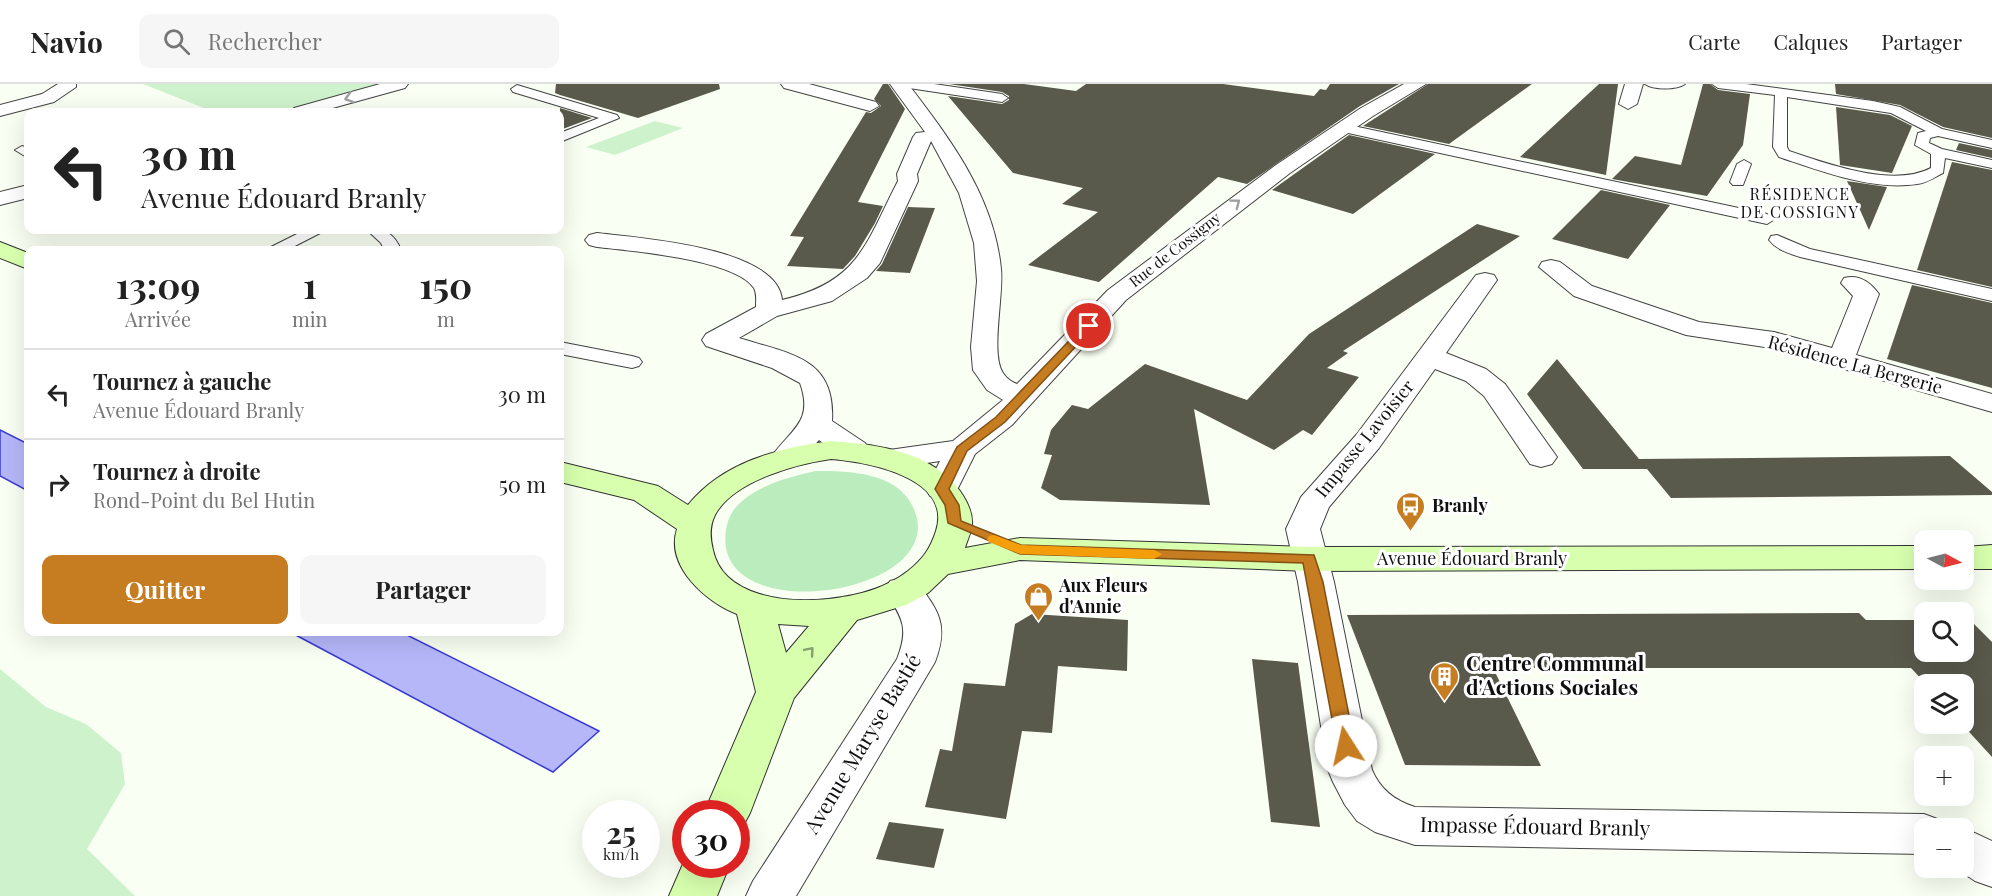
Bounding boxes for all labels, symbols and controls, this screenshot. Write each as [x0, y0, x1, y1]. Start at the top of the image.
search box [139, 14, 559, 68]
text: Navio [30, 23, 103, 60]
icon: search [160, 25, 193, 58]
text: Rechercher [208, 26, 322, 56]
text: Carte [1688, 27, 1741, 55]
text: Calques [1774, 27, 1848, 55]
text: Partager [1881, 27, 1962, 55]
one-way arrow [345, 91, 355, 103]
text: 30 m [141, 125, 236, 181]
icon: left [42, 132, 120, 210]
text: Avenue Édouard Branly [141, 179, 426, 215]
district label: RÉSIDENCE DE COSSIGNY [1740, 183, 1860, 222]
one-way arrow [1229, 199, 1240, 210]
street label: Rue de Cossigny [1125, 207, 1224, 291]
text: 13:09 [116, 260, 200, 308]
text: 1 [303, 260, 317, 308]
text: 150 [419, 260, 472, 308]
pin [1063, 300, 1114, 351]
text: Arrivée [125, 305, 191, 332]
text: min [292, 305, 328, 332]
text: m [437, 305, 455, 332]
icon: arrive [1072, 309, 1105, 342]
street label: Résidence La Bergerie [1765, 329, 1945, 399]
text: Tournez à gauche [93, 366, 271, 396]
street label: Impasse Lavoisier [1309, 375, 1419, 502]
icon: left [42, 378, 75, 411]
text: 30 m [498, 379, 546, 409]
text: Avenue Édouard Branly [93, 396, 304, 423]
text: Tournez à droite [93, 456, 261, 486]
icon: right [42, 468, 75, 501]
text: 50 m [499, 469, 546, 499]
text: Rond-Point du Bel Hutin [93, 486, 315, 513]
bus stop icon: Branly [1395, 490, 1427, 532]
place label: Branly [1432, 493, 1488, 517]
north arrow [1914, 530, 1974, 590]
map controls [1914, 530, 1974, 878]
street label: Avenue Édouard Branly [1376, 546, 1567, 570]
button: Quitter [42, 555, 288, 624]
button: Partager [300, 555, 546, 624]
place label: Aux Fleurs d'Annie [1058, 573, 1148, 618]
shop icon: Aux Fleurs d'Annie [1022, 580, 1054, 622]
button: search [1914, 602, 1974, 662]
one-way arrow [803, 647, 814, 658]
street label: Avenue Maryse Bastié [796, 648, 926, 839]
place label: Centre Communal d'Actions Sociales [1466, 648, 1645, 700]
building icon: Centre Communal d'Actions Sociales [1429, 660, 1461, 702]
button: layers [1914, 674, 1974, 734]
position arrow [1314, 714, 1378, 778]
button: + [1914, 746, 1974, 806]
speed limit sign: 30 [672, 800, 750, 878]
street label: Impasse Édouard Branly [1420, 809, 1651, 841]
text: 25 [606, 812, 636, 852]
button: − [1914, 818, 1974, 878]
text: km/h [603, 844, 639, 864]

